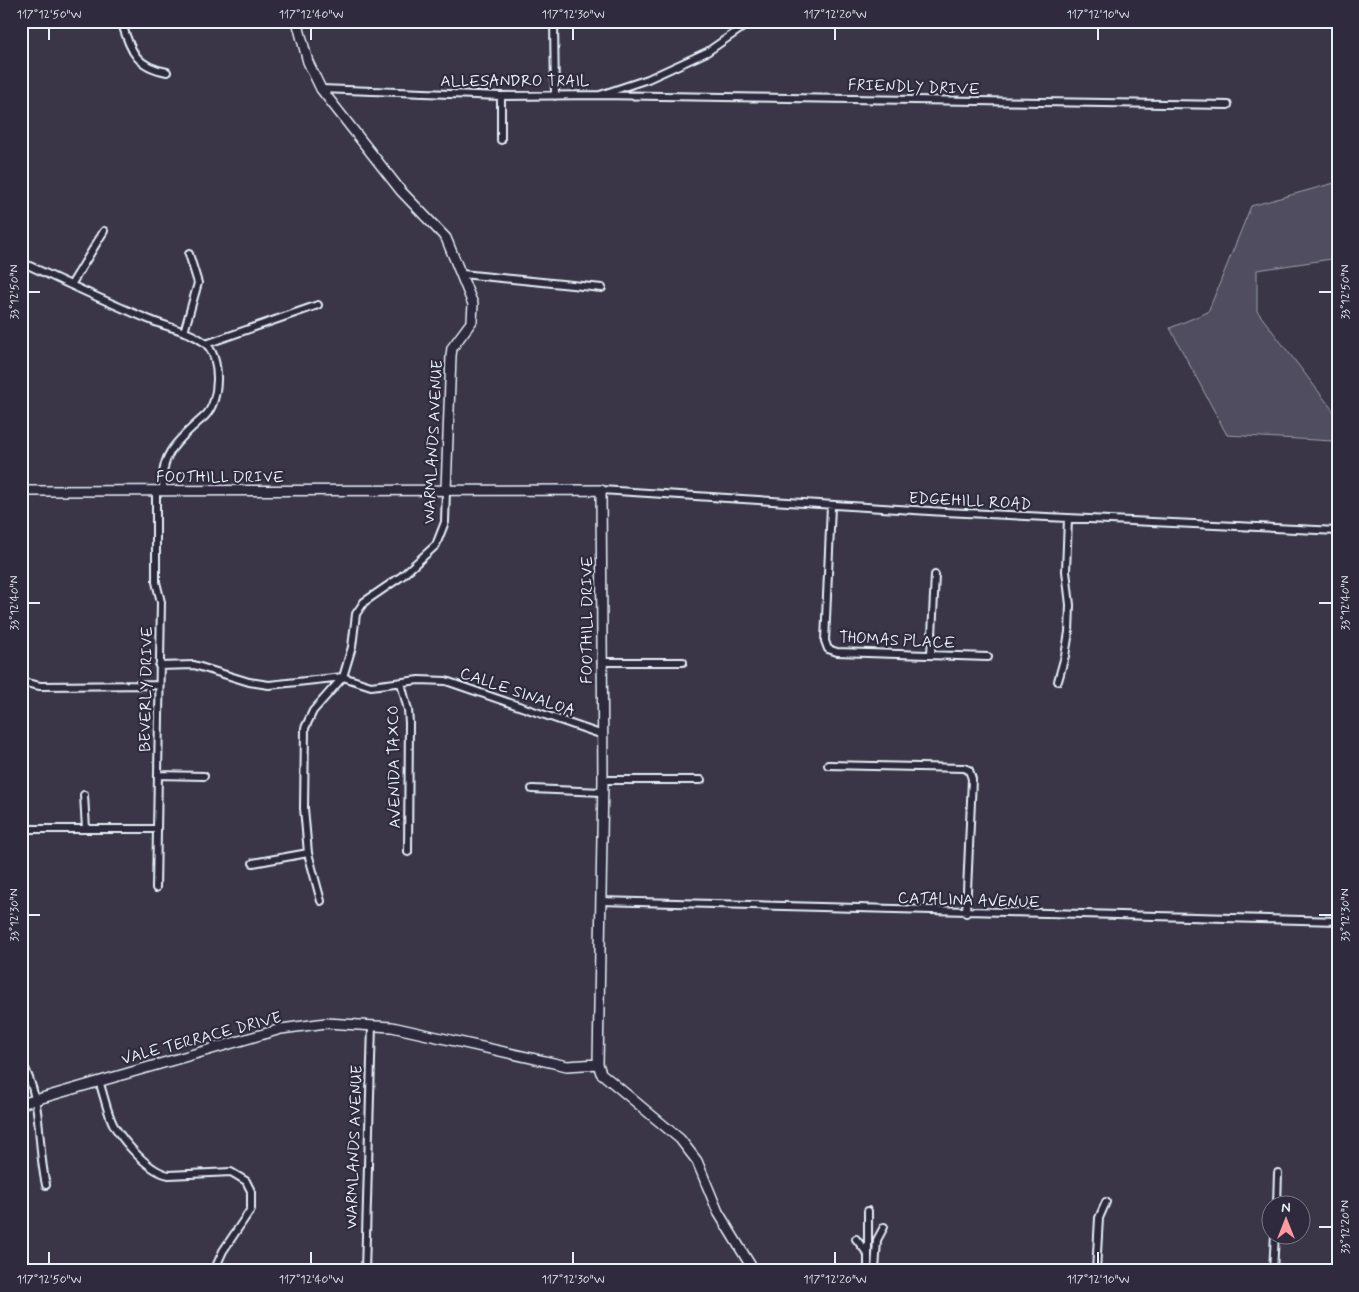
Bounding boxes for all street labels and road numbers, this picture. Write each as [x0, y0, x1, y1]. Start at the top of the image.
street label: ALLESANDRO TRAIL [440, 71, 590, 92]
street label: FRIENDLY DRIVE [848, 75, 980, 100]
street label: WARMLANDS AVENUE [419, 359, 448, 525]
street label: FOOTHILL DRIVE [156, 467, 284, 488]
street label: EDGEHILL ROAD [908, 488, 1032, 515]
street label: FOOTHILL DRIVE [577, 556, 598, 684]
street label: BEVERLY DRIVE [135, 626, 158, 752]
street label: THOMAS PLACE [838, 627, 956, 654]
street label: CALLE SINALOA [457, 663, 578, 722]
street label: AVENIDA TAXCO [383, 705, 406, 829]
street label: CATALINA AVENUE [897, 888, 1041, 913]
street label: VALE TERRACE DRIVE [119, 1007, 284, 1070]
street label: WARMLANDS AVENUE [341, 1065, 368, 1230]

